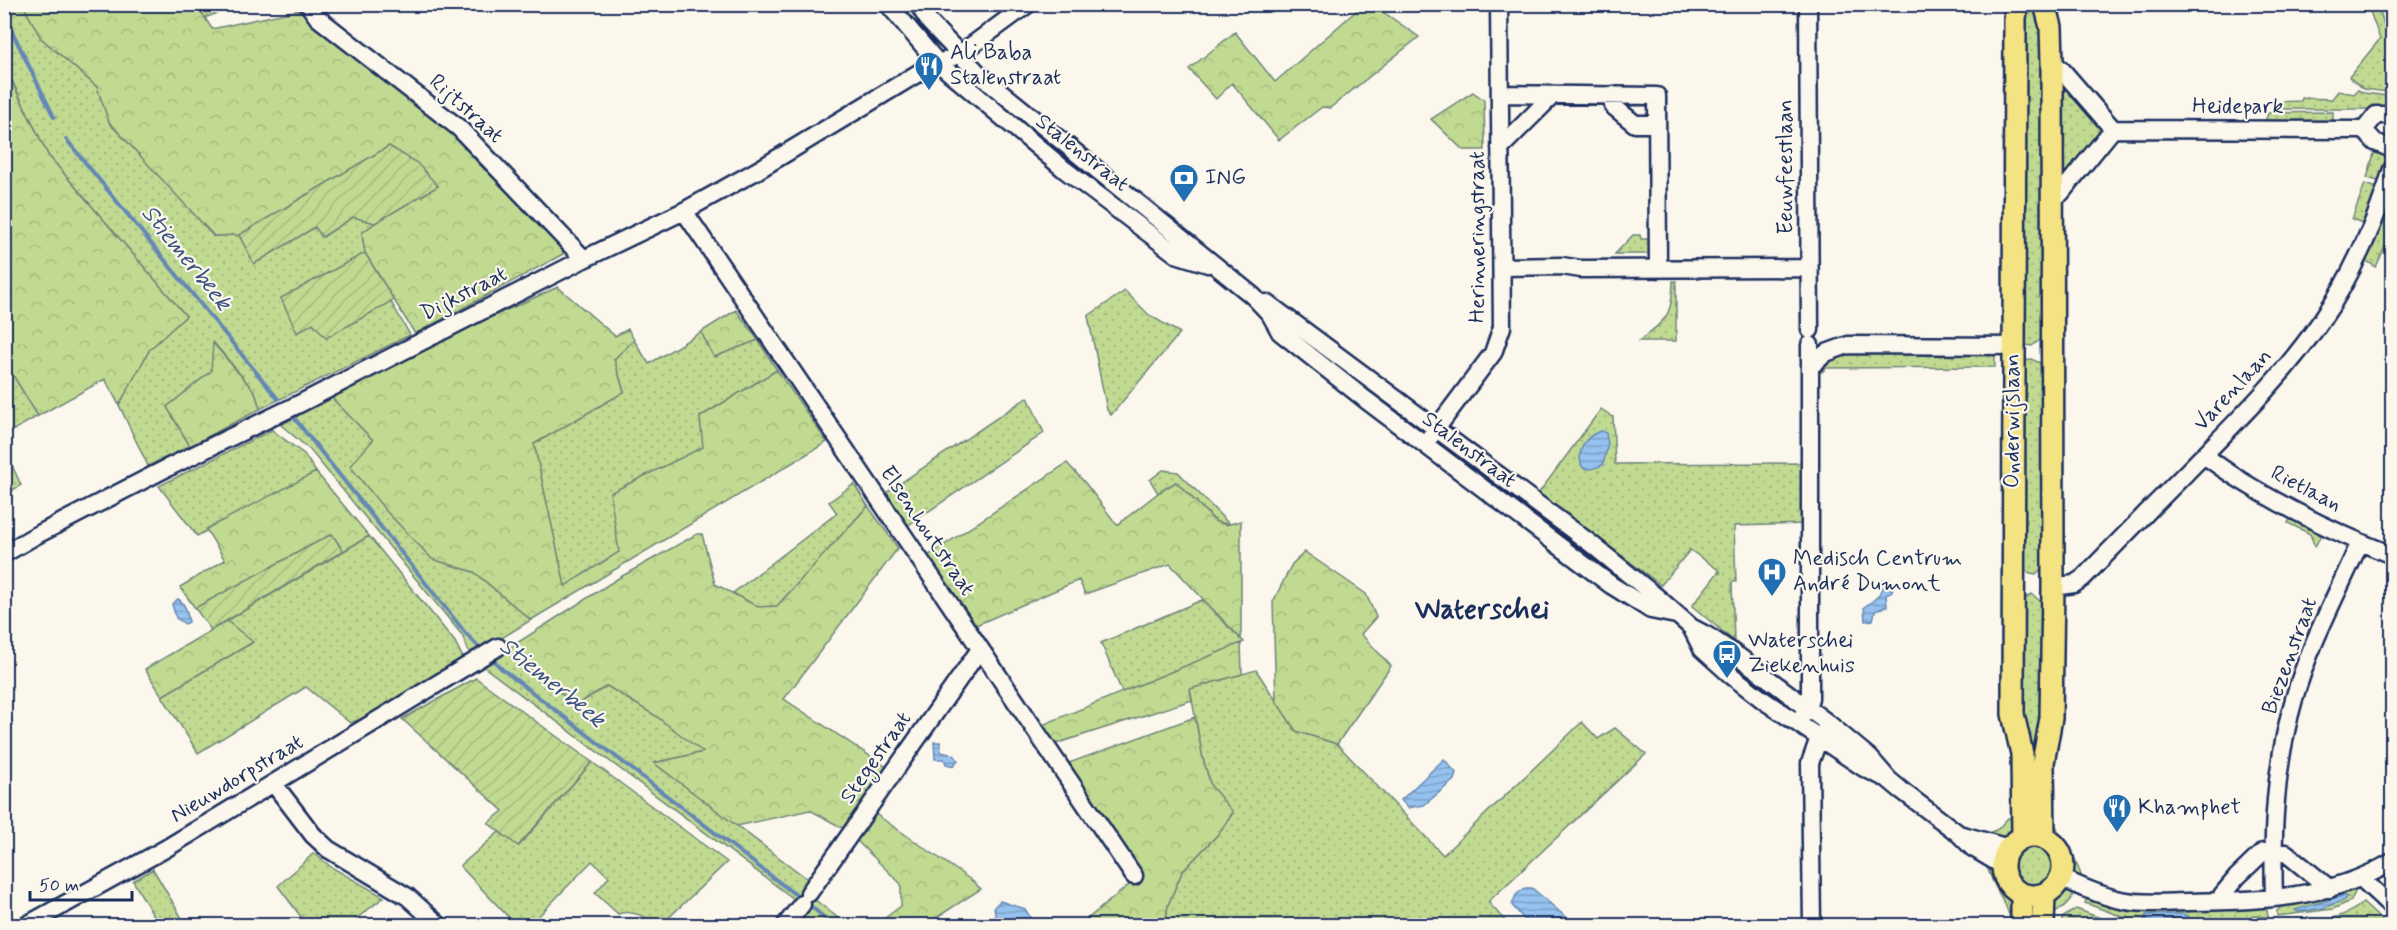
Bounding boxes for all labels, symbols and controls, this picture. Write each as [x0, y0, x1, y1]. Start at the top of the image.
place label: Ali Baba Stalenstraat [950, 39, 1061, 92]
restaurant icon: Ali Baba Stalenstraat [913, 50, 945, 92]
street label: Rijtstraat [422, 68, 509, 150]
street label: Heidepark [2192, 93, 2284, 121]
street label: Eeuwfeestlaan [1772, 99, 1800, 235]
street label: Stalenstraat [1030, 108, 1134, 198]
street label: Herinneringstraat [1464, 151, 1493, 323]
bank icon: ING [1168, 162, 1200, 204]
place label: ING [1205, 164, 1246, 192]
water label: Stiemerbeek [134, 199, 239, 319]
street label: Dijkstraat [416, 260, 512, 329]
street label: Varenlaan [2188, 343, 2278, 437]
street label: Onderwijslaan [1999, 354, 2028, 488]
street label: Stalenstraat [1416, 405, 1522, 495]
street label: Rietlaan [2266, 459, 2346, 519]
street label: Elsenhoutstraat [873, 460, 981, 602]
place label: Medisch Centrum André Dumont [1793, 545, 1962, 598]
hospital icon: Medisch Centrum André Dumont [1756, 556, 1788, 598]
district label: Waterschei [1415, 592, 1549, 629]
street label: Biezenstraat [2256, 594, 2324, 718]
place label: Waterschei Ziekenhuis [1748, 627, 1855, 680]
water label: Stiemerbeek [493, 631, 613, 736]
bus stop icon: Waterschei Ziekenhuis [1711, 638, 1743, 680]
street label: Stegestraat [834, 706, 920, 811]
street label: Nieuwdorpstraat [165, 728, 309, 830]
restaurant icon: Khamphet [2101, 792, 2133, 834]
place label: Khamphet [2138, 794, 2241, 822]
scale bar [30, 864, 132, 902]
text: 50 m [39, 874, 79, 898]

